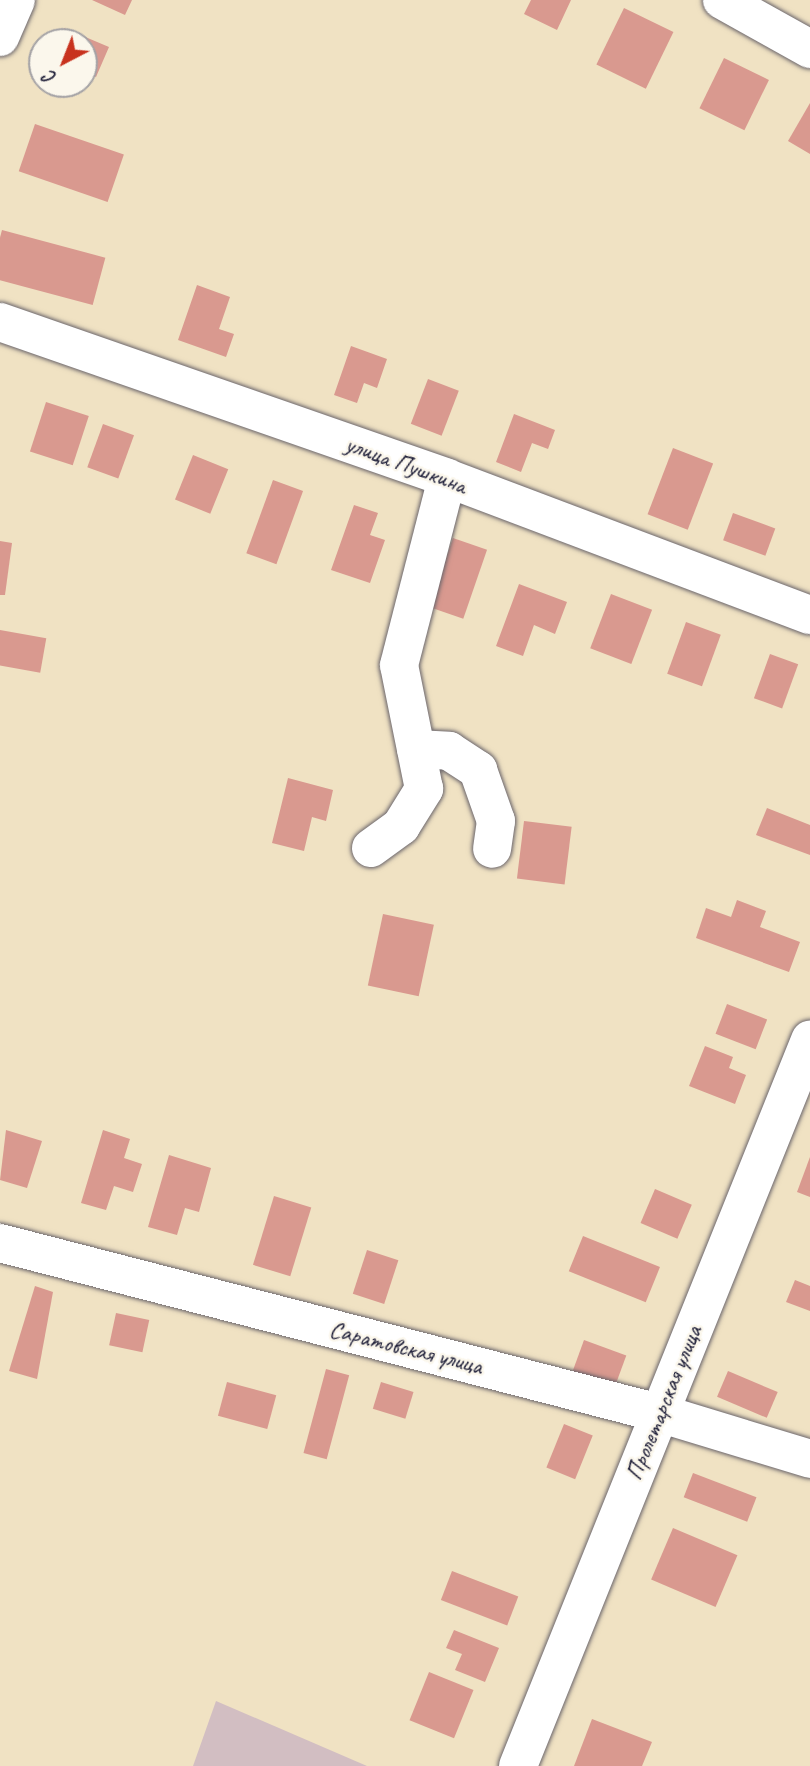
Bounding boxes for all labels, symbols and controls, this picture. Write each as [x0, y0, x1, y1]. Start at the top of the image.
north arrow [28, 28, 98, 98]
text: С [39, 65, 62, 89]
street label: улица Пушкина [341, 430, 471, 500]
street label: Саратовская улица [326, 1315, 486, 1381]
street label: Пролетарская улица [620, 1321, 708, 1485]

